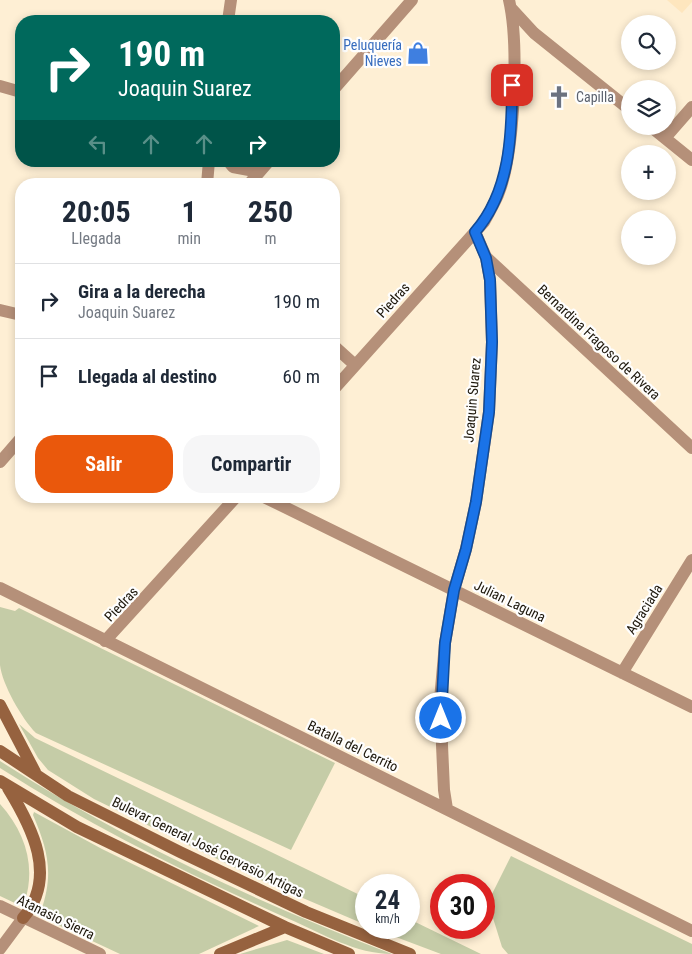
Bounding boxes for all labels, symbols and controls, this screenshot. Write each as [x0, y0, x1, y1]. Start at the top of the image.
map controls [621, 15, 676, 265]
button: search [621, 15, 676, 70]
text: 190 m [118, 34, 205, 75]
icon: right [35, 35, 100, 100]
place label: Peluquería Nieves [343, 37, 402, 69]
shop icon: Peluquería Nieves [405, 40, 431, 66]
pin [491, 64, 533, 106]
icon: arrive [498, 71, 526, 99]
text: Joaquin Suarez [118, 76, 252, 101]
button: layers [621, 80, 676, 135]
church icon: Capilla [546, 84, 572, 110]
place label: Capilla [576, 89, 614, 105]
icon: left [84, 130, 112, 158]
icon: ahead [137, 130, 165, 158]
icon: ahead [190, 130, 218, 158]
icon: right [243, 130, 271, 158]
button: + [621, 145, 676, 200]
text: 20:05 [62, 194, 131, 229]
text: 1 [182, 194, 197, 229]
text: 250 [248, 194, 293, 229]
button: − [621, 210, 676, 265]
text: Llegada [71, 229, 121, 248]
text: min [177, 229, 201, 248]
text: m [264, 229, 276, 248]
street label: Piedras [373, 279, 413, 321]
text: Gira a la derecha [78, 280, 205, 303]
street label: Bernardina Fragoso de Rivera [535, 281, 663, 403]
icon: right [35, 287, 63, 315]
text: 190 m [273, 290, 320, 313]
text: Joaquin Suarez [78, 303, 175, 322]
street label: Joaquin Suarez [460, 357, 484, 443]
icon: arrive [35, 362, 63, 390]
text: Llegada al destino [78, 365, 217, 388]
text: 60 m [283, 365, 320, 388]
button: Salir [35, 435, 173, 493]
button: Compartir [183, 435, 320, 493]
street label: Julian Laguna [472, 577, 548, 625]
street label: Agraciada [622, 581, 666, 637]
street label: Piedras [101, 583, 141, 625]
position arrow [414, 691, 466, 743]
street label: Batalla del Cerrito [305, 717, 401, 775]
street label: Bulevar General José Gervasio Artigas [110, 794, 306, 900]
speed limit sign: 30 [430, 874, 495, 939]
text: 24 [375, 886, 400, 915]
street label: Atanasio Sierra [15, 891, 97, 943]
text: km/h [375, 912, 400, 926]

